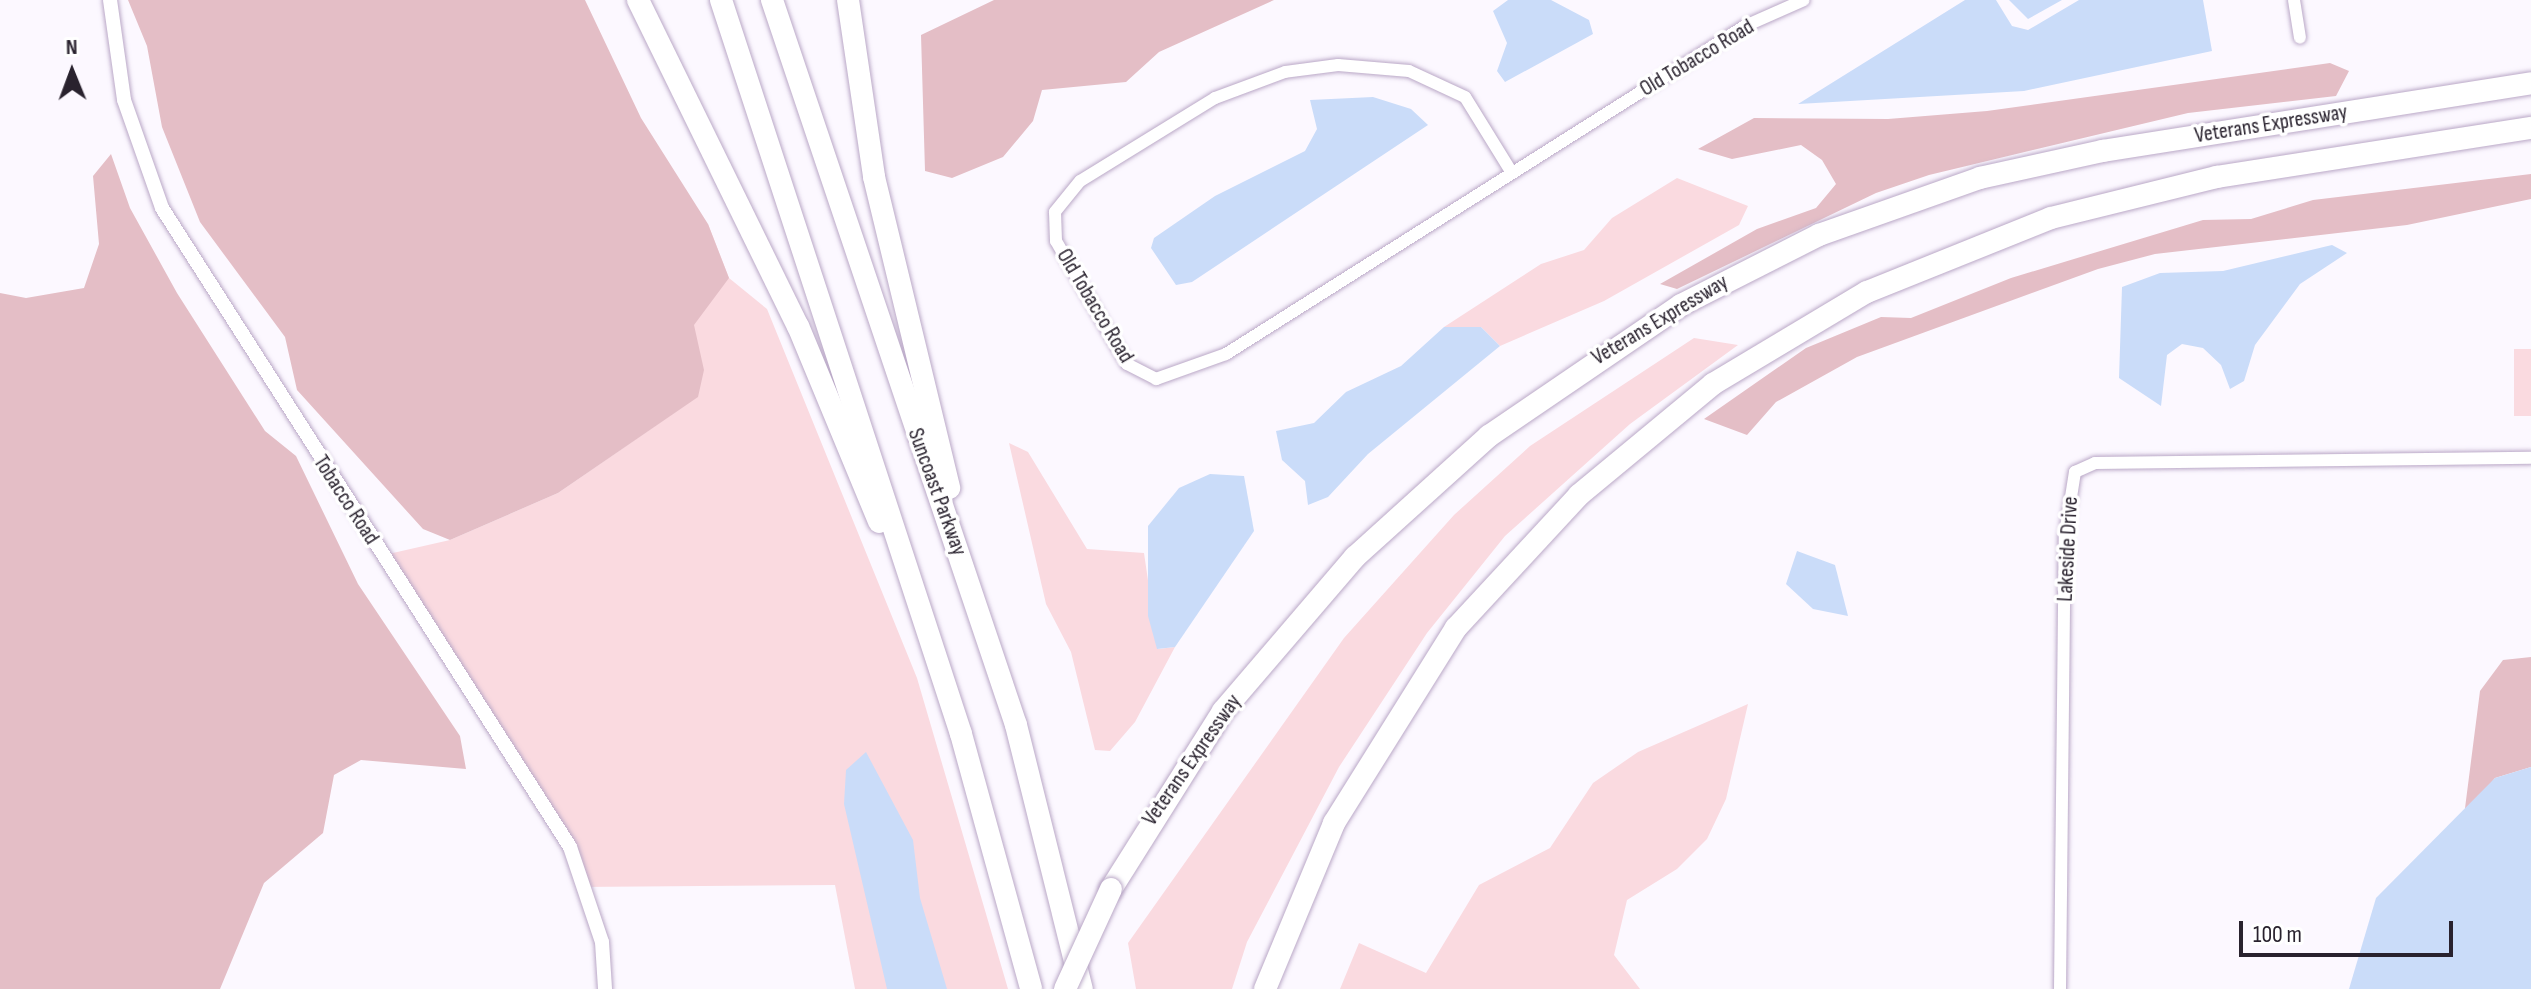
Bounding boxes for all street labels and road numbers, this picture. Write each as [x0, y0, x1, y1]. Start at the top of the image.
street label: Old Tobacco Road [1635, 14, 1759, 102]
street label: Veterans Expressway [2193, 99, 2349, 149]
street label: Old Tobacco Road [1051, 244, 1139, 368]
street label: Veterans Expressway [1587, 269, 1733, 371]
street label: Suncoast Parkway [902, 425, 972, 559]
street label: Tobacco Road [307, 451, 385, 549]
street label: Lakeside Drive [2052, 496, 2084, 602]
street label: Veterans Expressway [1137, 689, 1247, 831]

